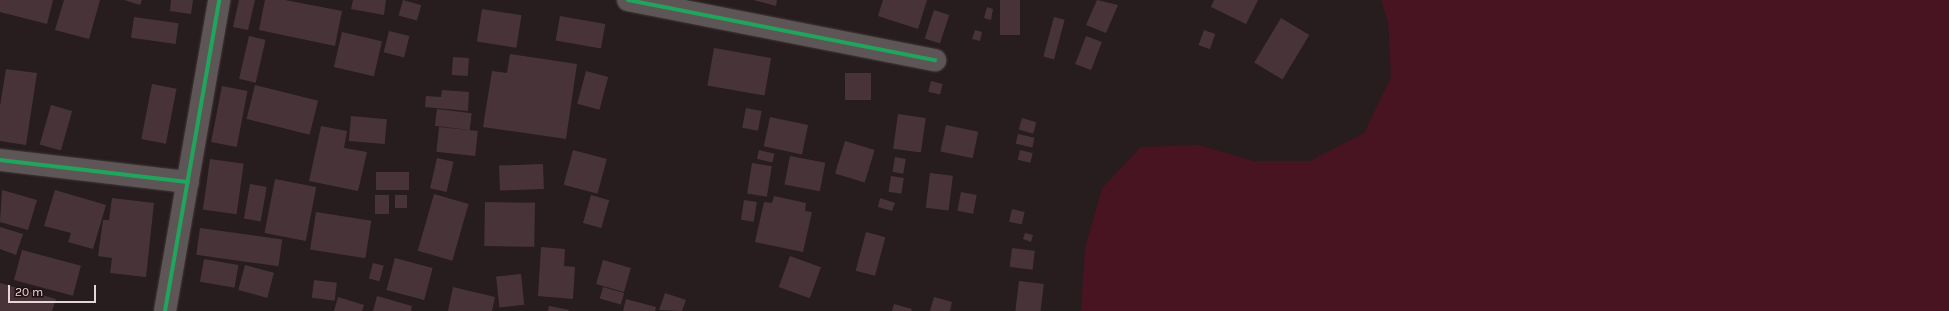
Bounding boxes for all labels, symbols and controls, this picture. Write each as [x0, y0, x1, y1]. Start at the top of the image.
scale bar [10, 277, 98, 303]
text: 20 m [15, 285, 43, 299]

